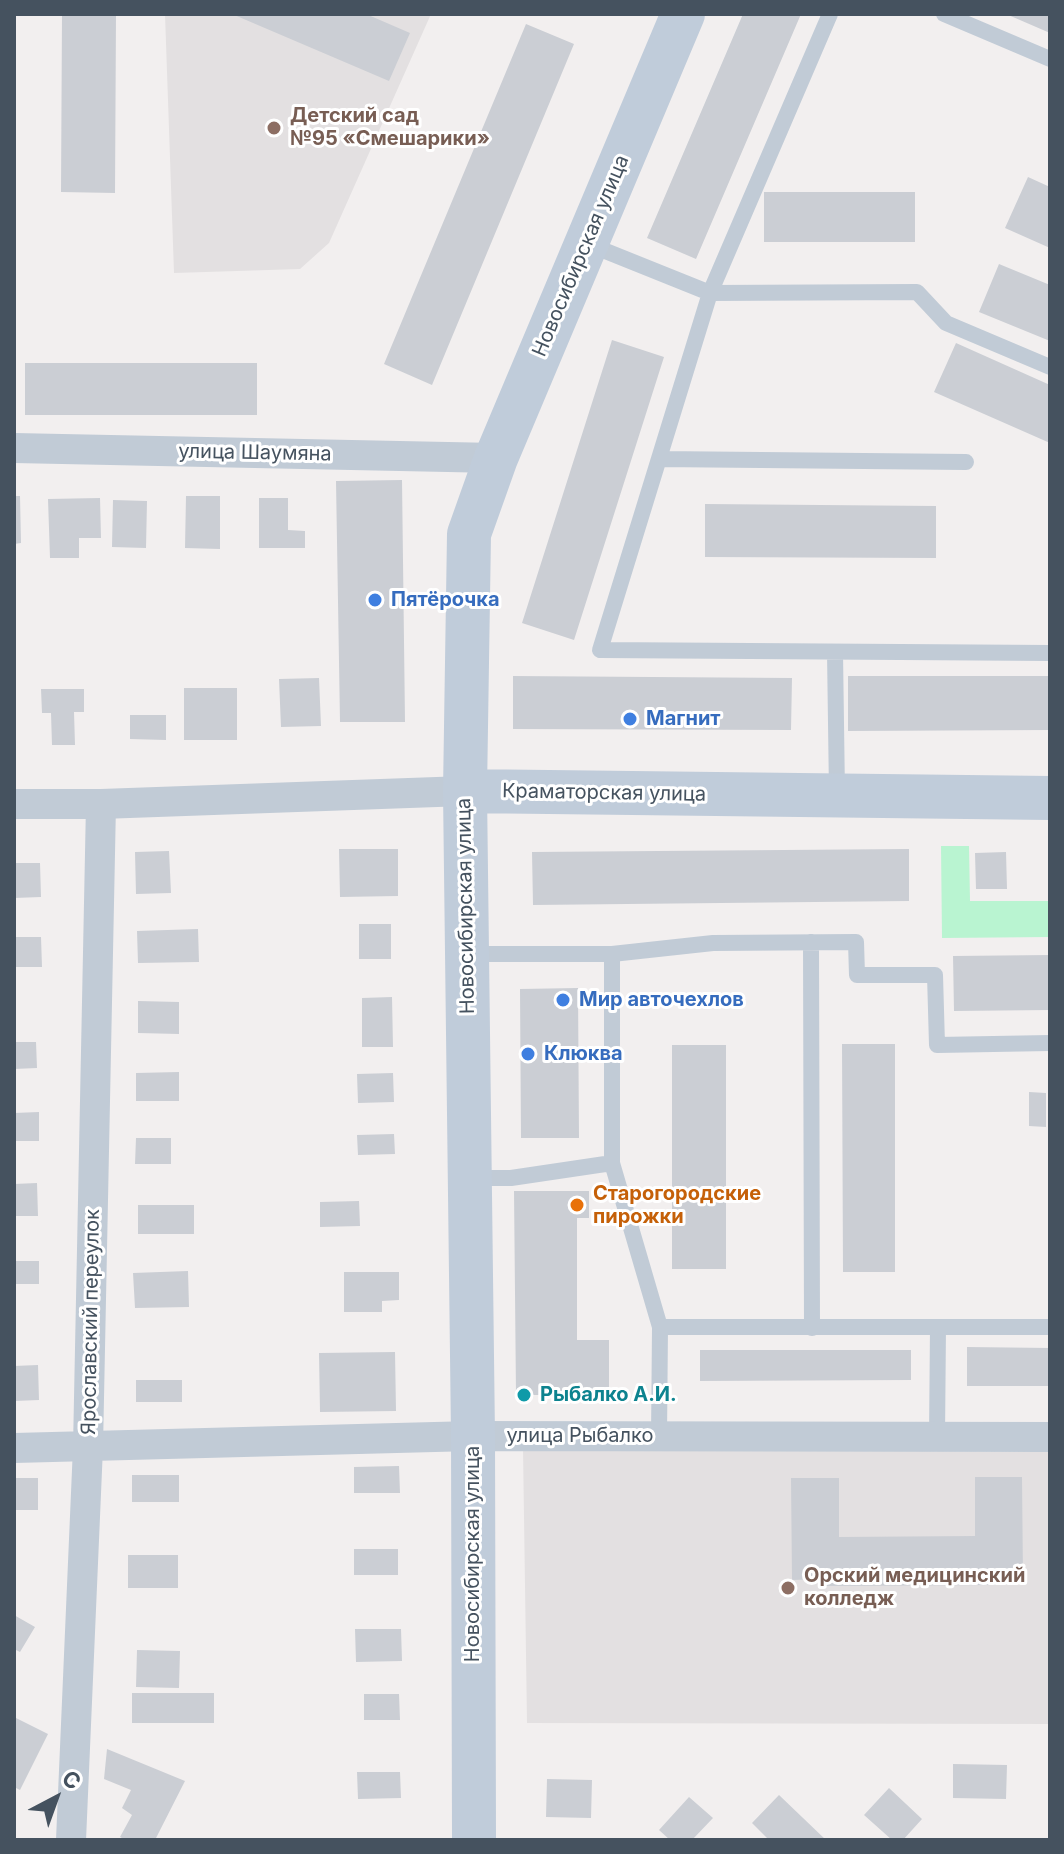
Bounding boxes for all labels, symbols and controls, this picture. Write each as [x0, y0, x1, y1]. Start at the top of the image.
place label: Детский сад №95 «Смешарики» [290, 104, 490, 151]
marker: Детский сад №95 «Смешарики» [265, 119, 283, 137]
street label: Новосибирская улица [528, 152, 634, 360]
street label: улица Шаумяна [178, 440, 332, 466]
place label: Пятёрочка [391, 588, 499, 612]
marker: Пятёрочка [366, 591, 384, 609]
place label: Магнит [646, 707, 721, 731]
marker: Магнит [621, 710, 639, 728]
street label: Краматорская улица [502, 779, 706, 807]
street label: Новосибирская улица [452, 798, 480, 1014]
place label: Мир авточехлов [579, 988, 744, 1012]
marker: Мир авточехлов [554, 991, 572, 1009]
place label: Клюква [544, 1042, 623, 1066]
marker: Клюква [519, 1045, 537, 1063]
place label: Старогородские пирожки [593, 1182, 761, 1229]
marker: Старогородские пирожки [568, 1196, 586, 1214]
street label: Ярославский переулок [77, 1209, 105, 1435]
place label: Рыбалко А.И. [540, 1383, 677, 1407]
marker: Рыбалко А.И. [515, 1386, 533, 1404]
street label: улица Рыбалко [507, 1424, 653, 1448]
street label: Новосибирская улица [461, 1446, 485, 1662]
place label: Орский медицинский колледж [804, 1564, 1025, 1611]
marker: Орский медицинский колледж [779, 1579, 797, 1597]
north arrow [16, 1758, 96, 1838]
text: С [57, 1765, 86, 1795]

